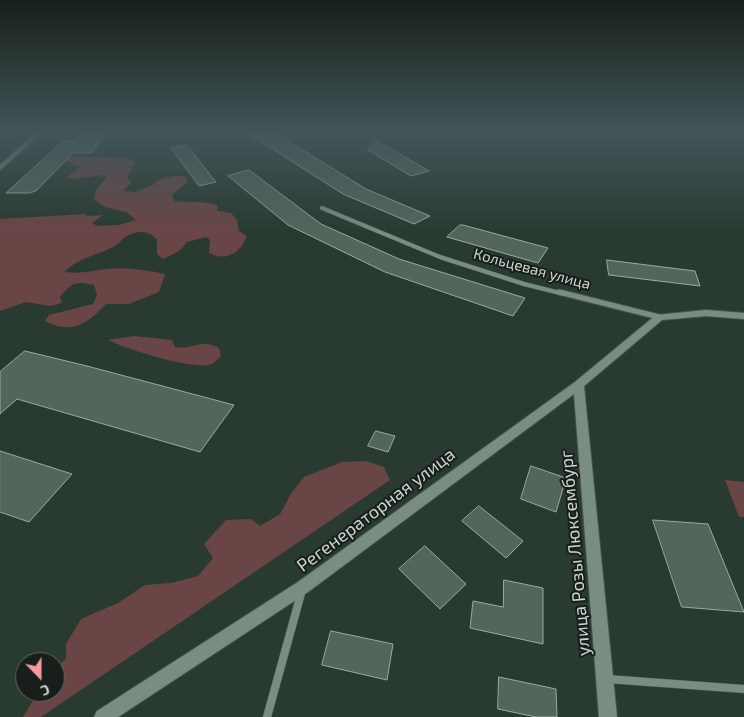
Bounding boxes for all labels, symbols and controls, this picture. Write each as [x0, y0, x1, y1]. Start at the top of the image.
street label: Кольцевая улица [472, 245, 592, 293]
street label: Регенераторная улица [293, 443, 459, 577]
street label: улица Розы Люксембург [555, 449, 595, 657]
north arrow [15, 652, 65, 702]
text: С [38, 681, 52, 700]

